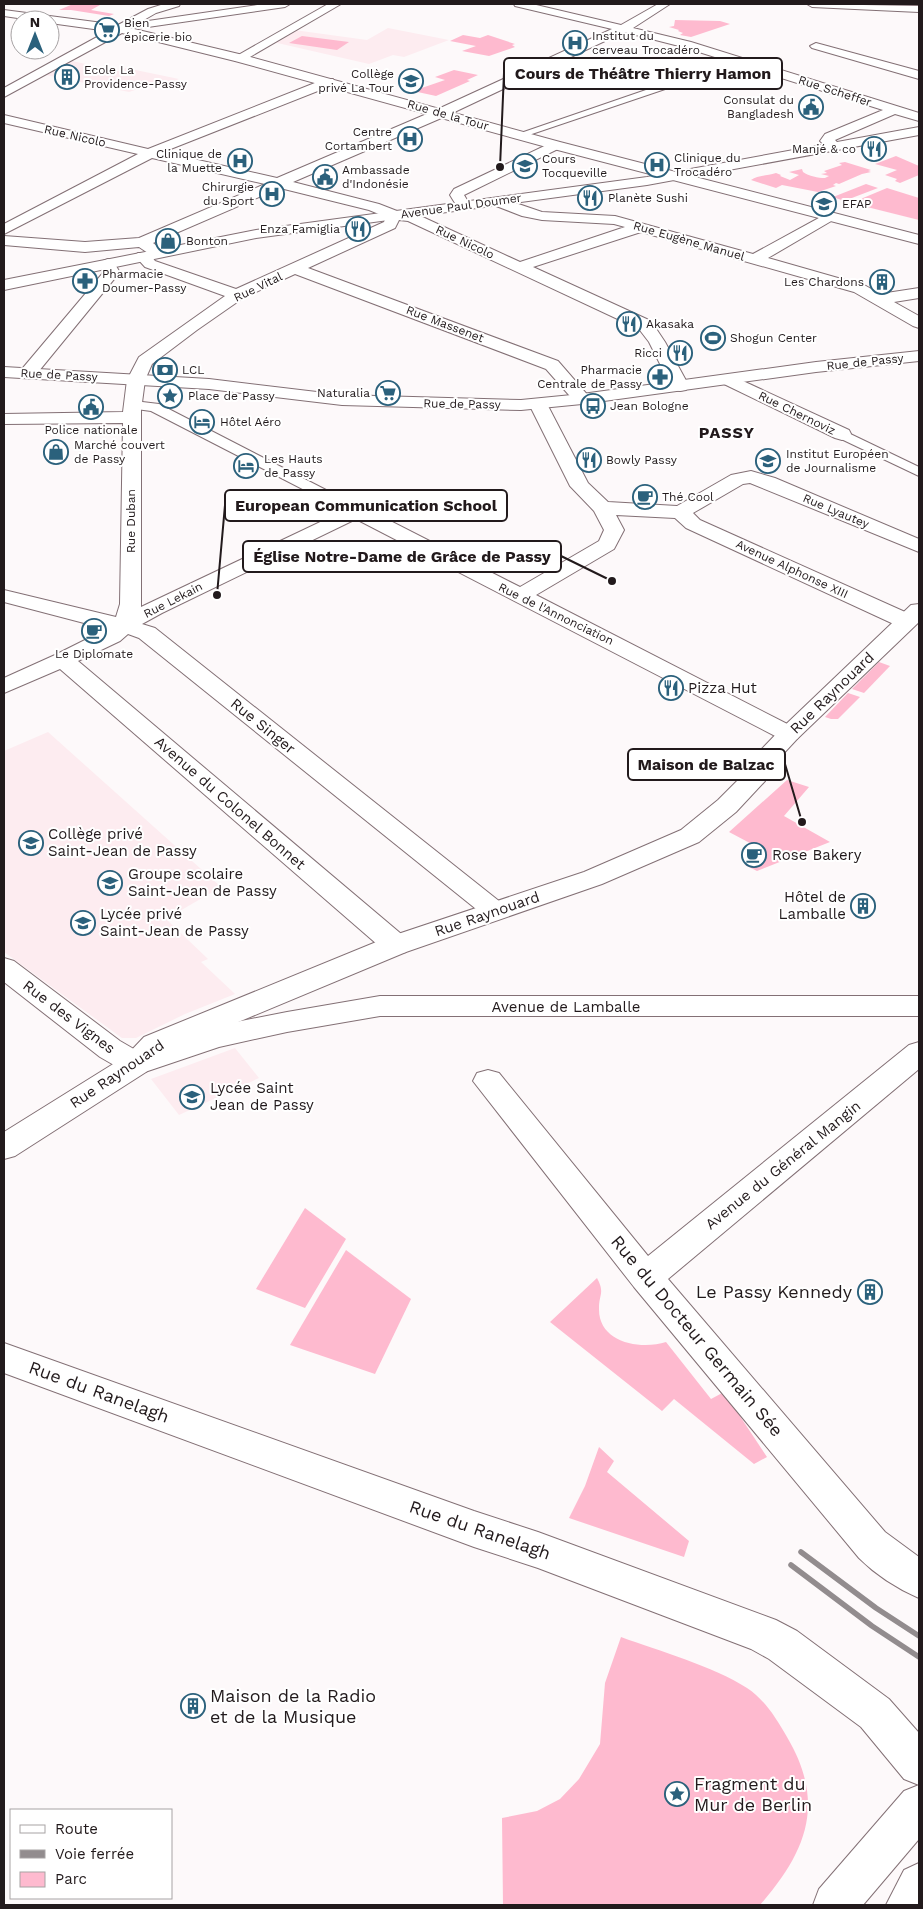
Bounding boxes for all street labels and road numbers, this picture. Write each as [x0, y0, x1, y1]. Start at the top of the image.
street label: Rue Scheffer [797, 73, 873, 109]
street label: Rue de la Tour [406, 97, 490, 133]
street label: Rue Nicolo [43, 122, 107, 150]
street label: Avenue Paul Doumer [400, 191, 522, 221]
street label: Rue Eugène Manuel [632, 218, 747, 264]
street label: Rue Nicolo [433, 222, 497, 262]
street label: Rue Vital [231, 269, 285, 305]
street label: Rue Massenet [404, 303, 486, 345]
street label: Rue de Passy [826, 351, 905, 373]
street label: Rue de Passy [20, 366, 99, 384]
street label: Rue Chernoviz [756, 388, 838, 438]
street label: Rue de Passy [423, 396, 502, 412]
street label: Rue Duban [124, 489, 138, 553]
street label: Rue Lyautey [801, 491, 872, 532]
street label: Avenue Alphonse XIII [734, 537, 850, 601]
street label: Rue Lekain [141, 579, 205, 621]
street label: Rue de l'Annonciation [496, 580, 616, 648]
street label: Rue Raynouard [786, 648, 878, 738]
street label: Rue Singer [227, 694, 299, 758]
street label: Avenue du Colonel Bonnet [151, 733, 310, 874]
street label: Rue Raynouard [432, 888, 542, 940]
street label: Rue des Vignes [19, 976, 119, 1058]
street label: Avenue de Lamballe [492, 998, 640, 1016]
street label: Rue Raynouard [66, 1036, 168, 1112]
street label: Avenue du Général Mangin [702, 1097, 864, 1233]
street label: Rue du Docteur Germain Sée [607, 1231, 788, 1441]
street label: Rue du Ranelagh [26, 1356, 172, 1427]
street label: Rue du Ranelagh [407, 1496, 554, 1564]

